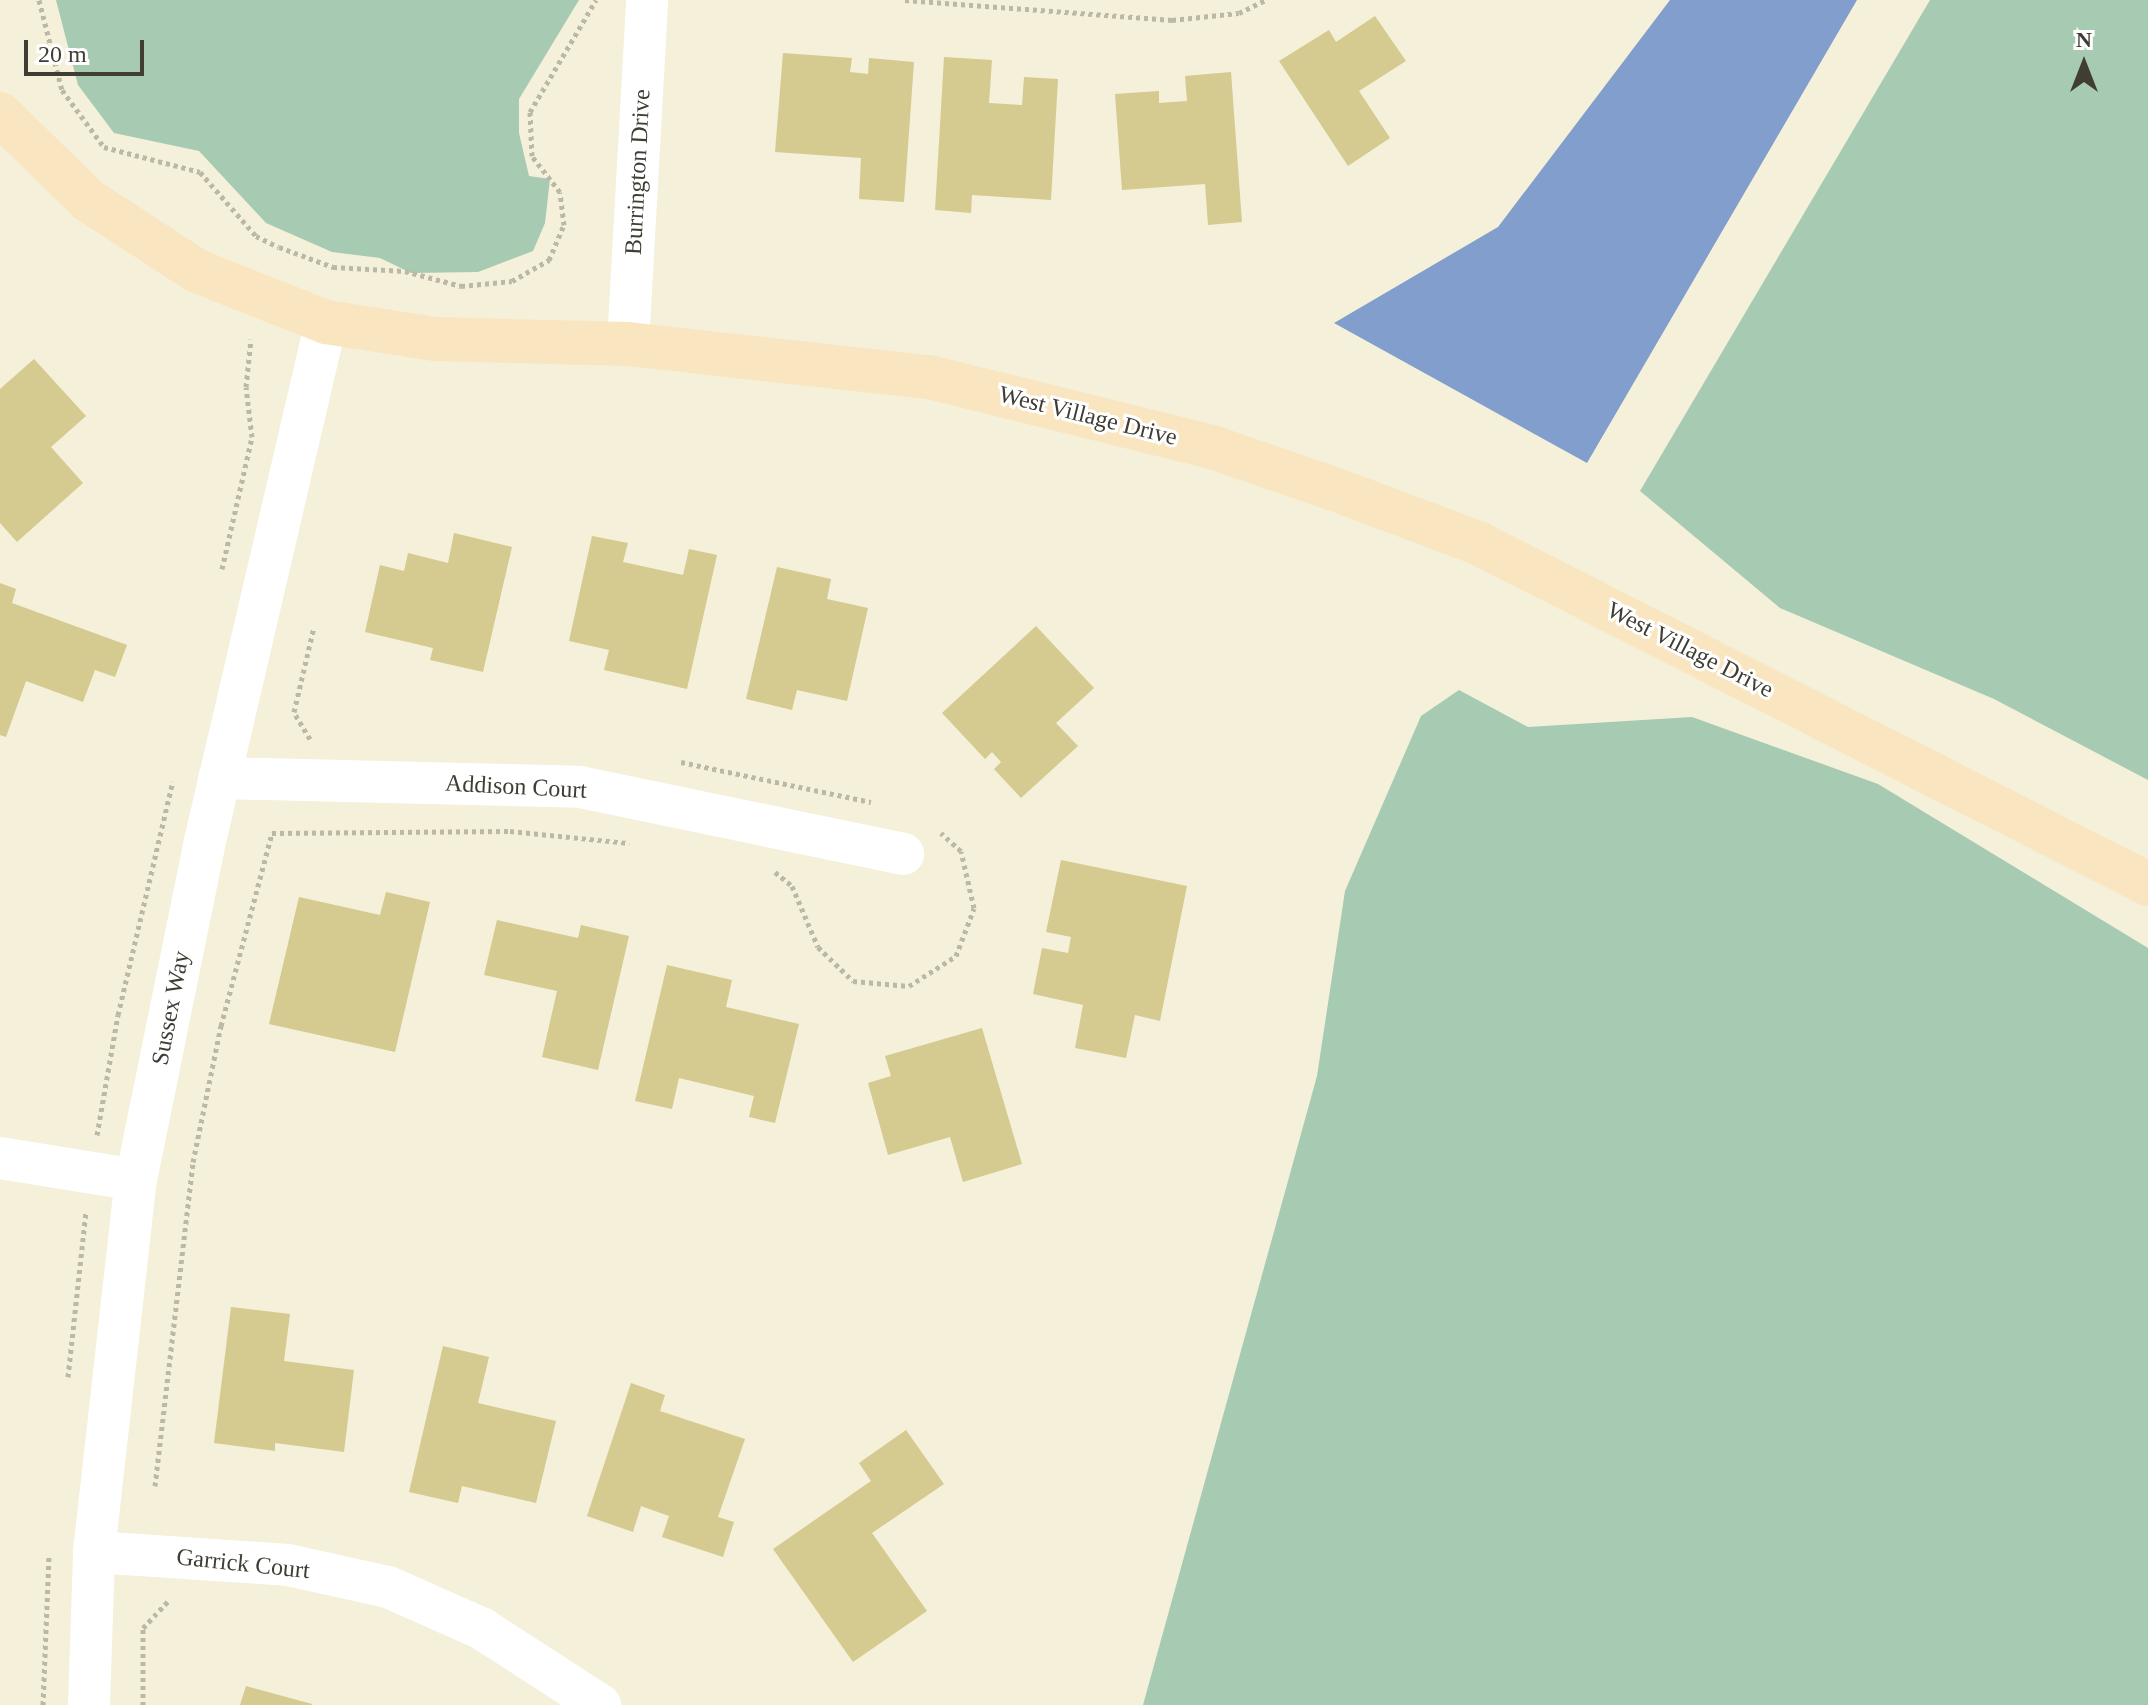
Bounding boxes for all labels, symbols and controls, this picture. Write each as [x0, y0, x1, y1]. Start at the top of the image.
scale bar [28, 24, 148, 74]
north arrow [2044, 24, 2124, 104]
text: N [2076, 27, 2092, 52]
text: 20 m [38, 41, 87, 67]
street label: Burrington Drive [619, 88, 657, 256]
street label: West Village Drive [996, 380, 1180, 452]
street label: West Village Drive [1602, 596, 1778, 704]
street label: Addison Court [444, 769, 588, 805]
street label: Sussex Way [146, 948, 196, 1068]
street label: Garrick Court [175, 1543, 311, 1585]

